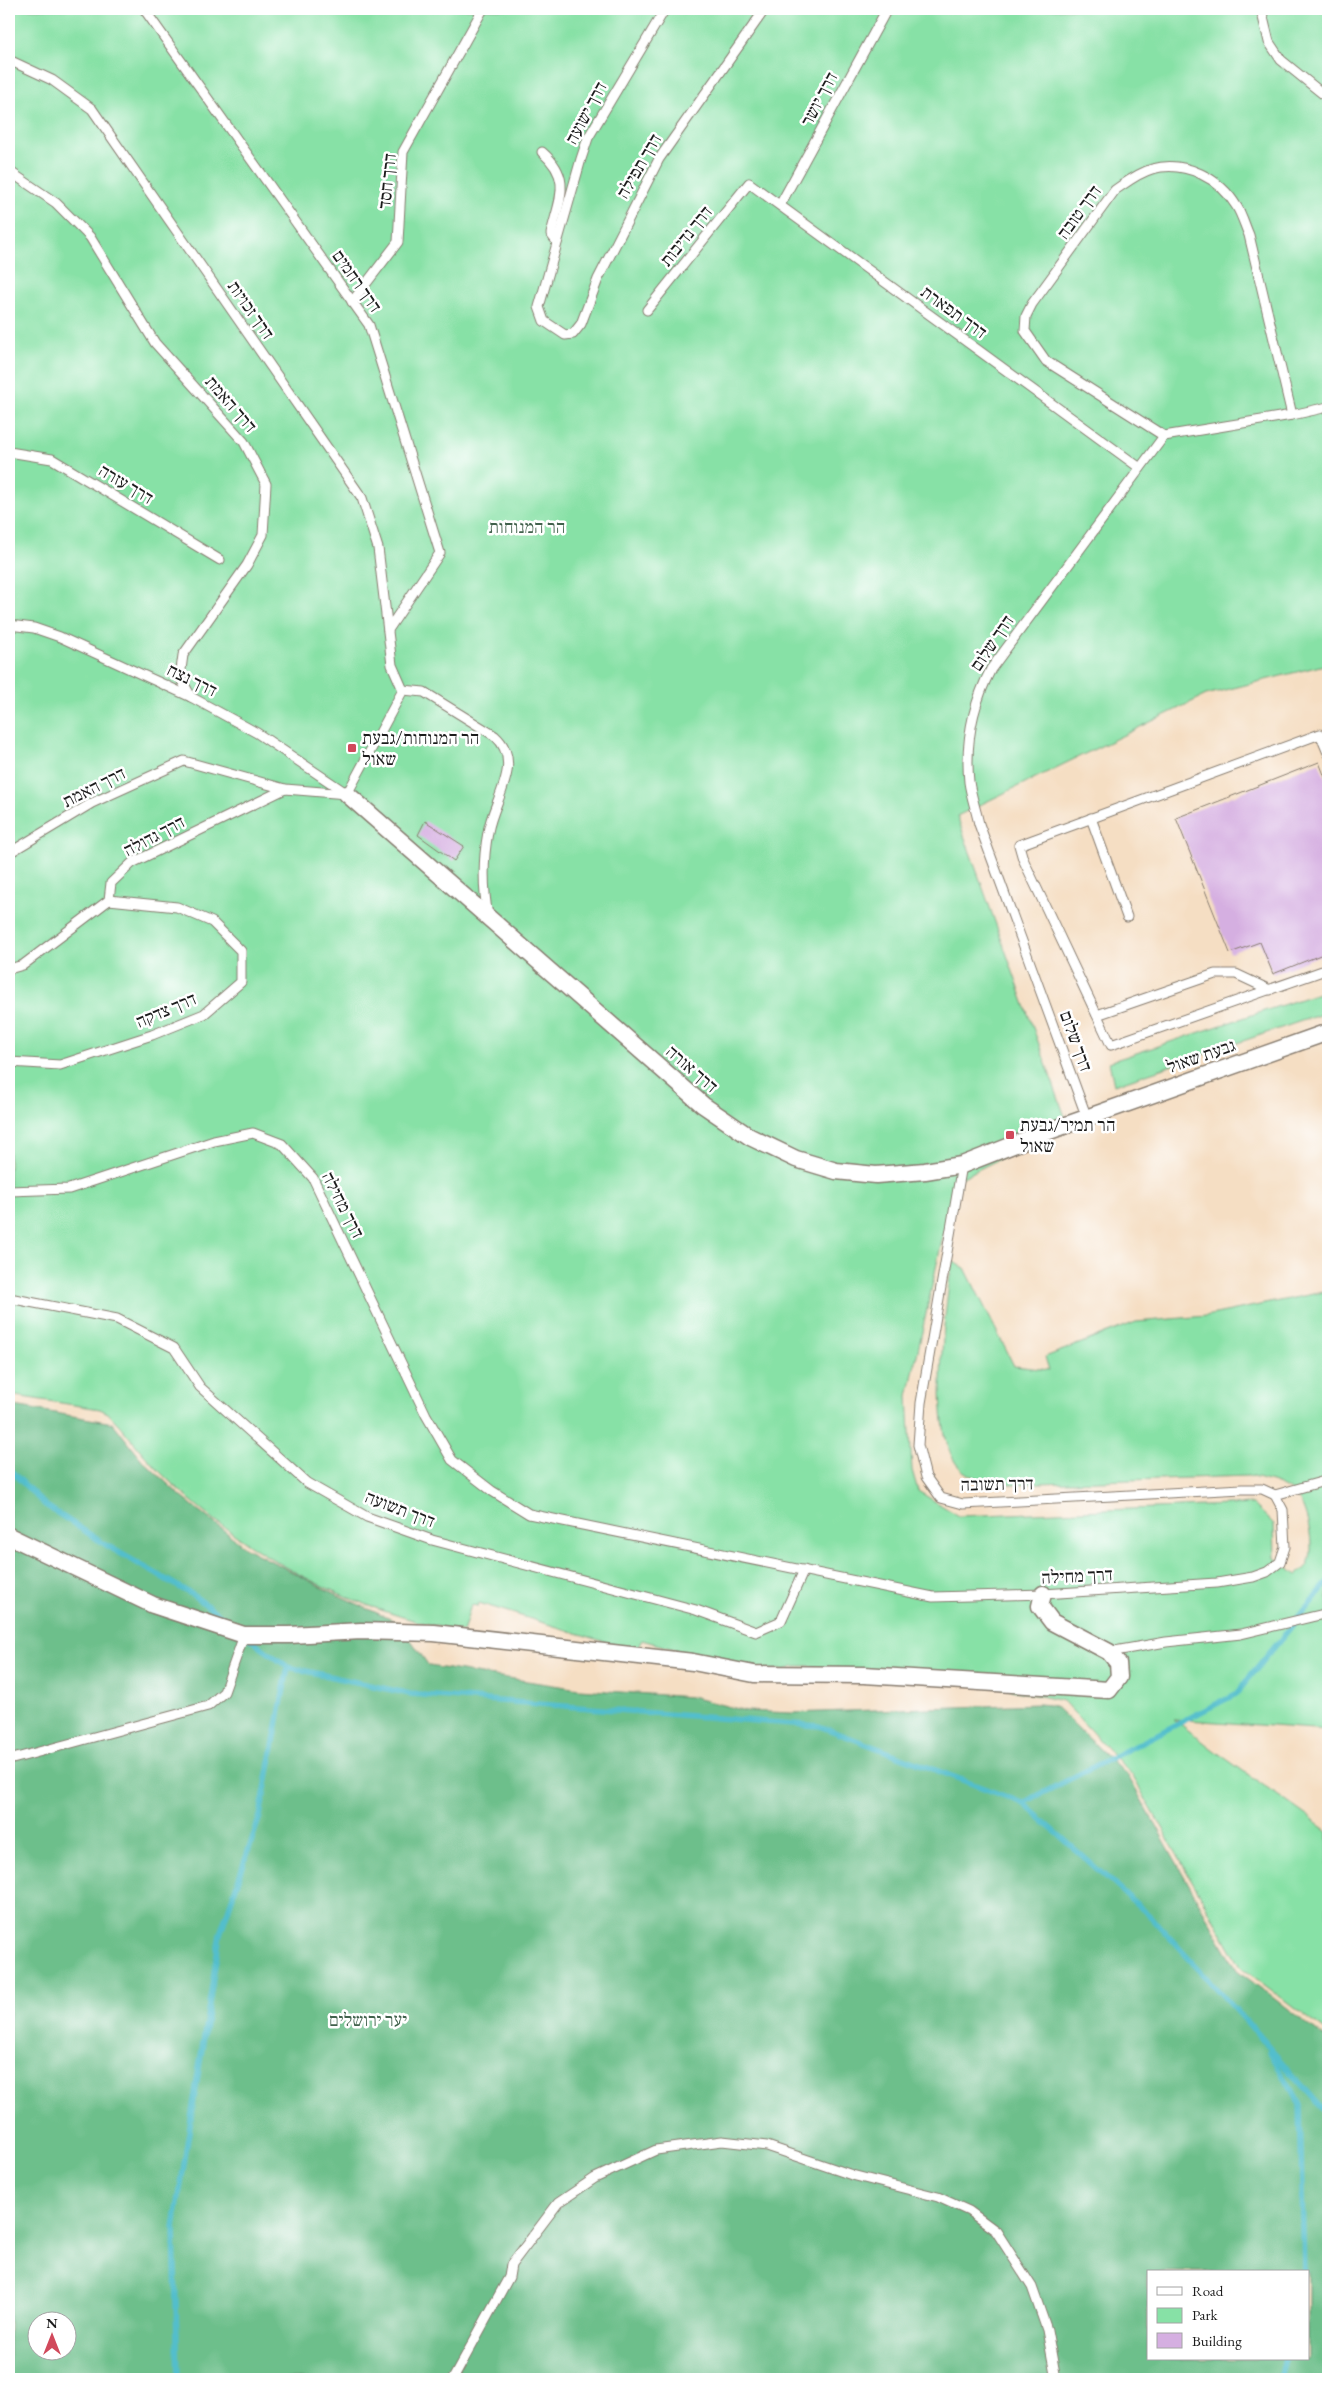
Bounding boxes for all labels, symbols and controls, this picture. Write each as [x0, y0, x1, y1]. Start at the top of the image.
street label: דרך יושר [795, 68, 842, 130]
street label: דרך ישועה [559, 77, 612, 148]
street label: דרך תפילה [611, 129, 666, 202]
street label: דרך חסד [372, 152, 401, 210]
street label: דרך טובה [1051, 180, 1106, 243]
street label: דרך נדיבות [654, 201, 717, 271]
street label: דרך רחמים [327, 245, 387, 317]
street label: דרך זכויות [223, 276, 280, 344]
street label: דרך תפארת [917, 280, 992, 343]
street label: דרך האמת [200, 371, 262, 437]
street label: דרך עזרה [95, 458, 158, 509]
park label: הר המנוחות [489, 515, 565, 538]
street label: דרך שלום [964, 610, 1019, 675]
street label: דרך נצח [163, 658, 221, 702]
place label: הר המנוחות/גבעת שאול [362, 726, 479, 770]
marker: הר המנוחות/גבעת שאול [346, 742, 358, 754]
street label: דרך האמת [58, 761, 129, 812]
street label: דרך גדולה [119, 810, 188, 861]
street label: דרך צדקה [132, 986, 200, 1033]
street label: דרך שלום [1055, 1007, 1098, 1074]
street label: גבעת שאול [1163, 1033, 1238, 1078]
street label: דרך אורה [662, 1040, 723, 1097]
place label: הר תמיר/גבעת שאול [1020, 1113, 1115, 1157]
marker: הר תמיר/גבעת שאול [1004, 1129, 1016, 1141]
street label: דרך מחילה [317, 1168, 370, 1242]
street label: דרך תשובה [960, 1471, 1034, 1496]
street label: דרך תשועה [362, 1485, 438, 1532]
street label: דרך מחילה [1041, 1562, 1113, 1589]
park label: יער ירושלים [329, 2008, 407, 2031]
legend [1147, 2270, 1310, 2360]
text: Road [1192, 2281, 1224, 2300]
text: Park [1192, 2305, 1219, 2324]
north arrow [28, 2310, 78, 2360]
text: N [46, 2314, 58, 2332]
text: Building [1192, 2331, 1242, 2350]

